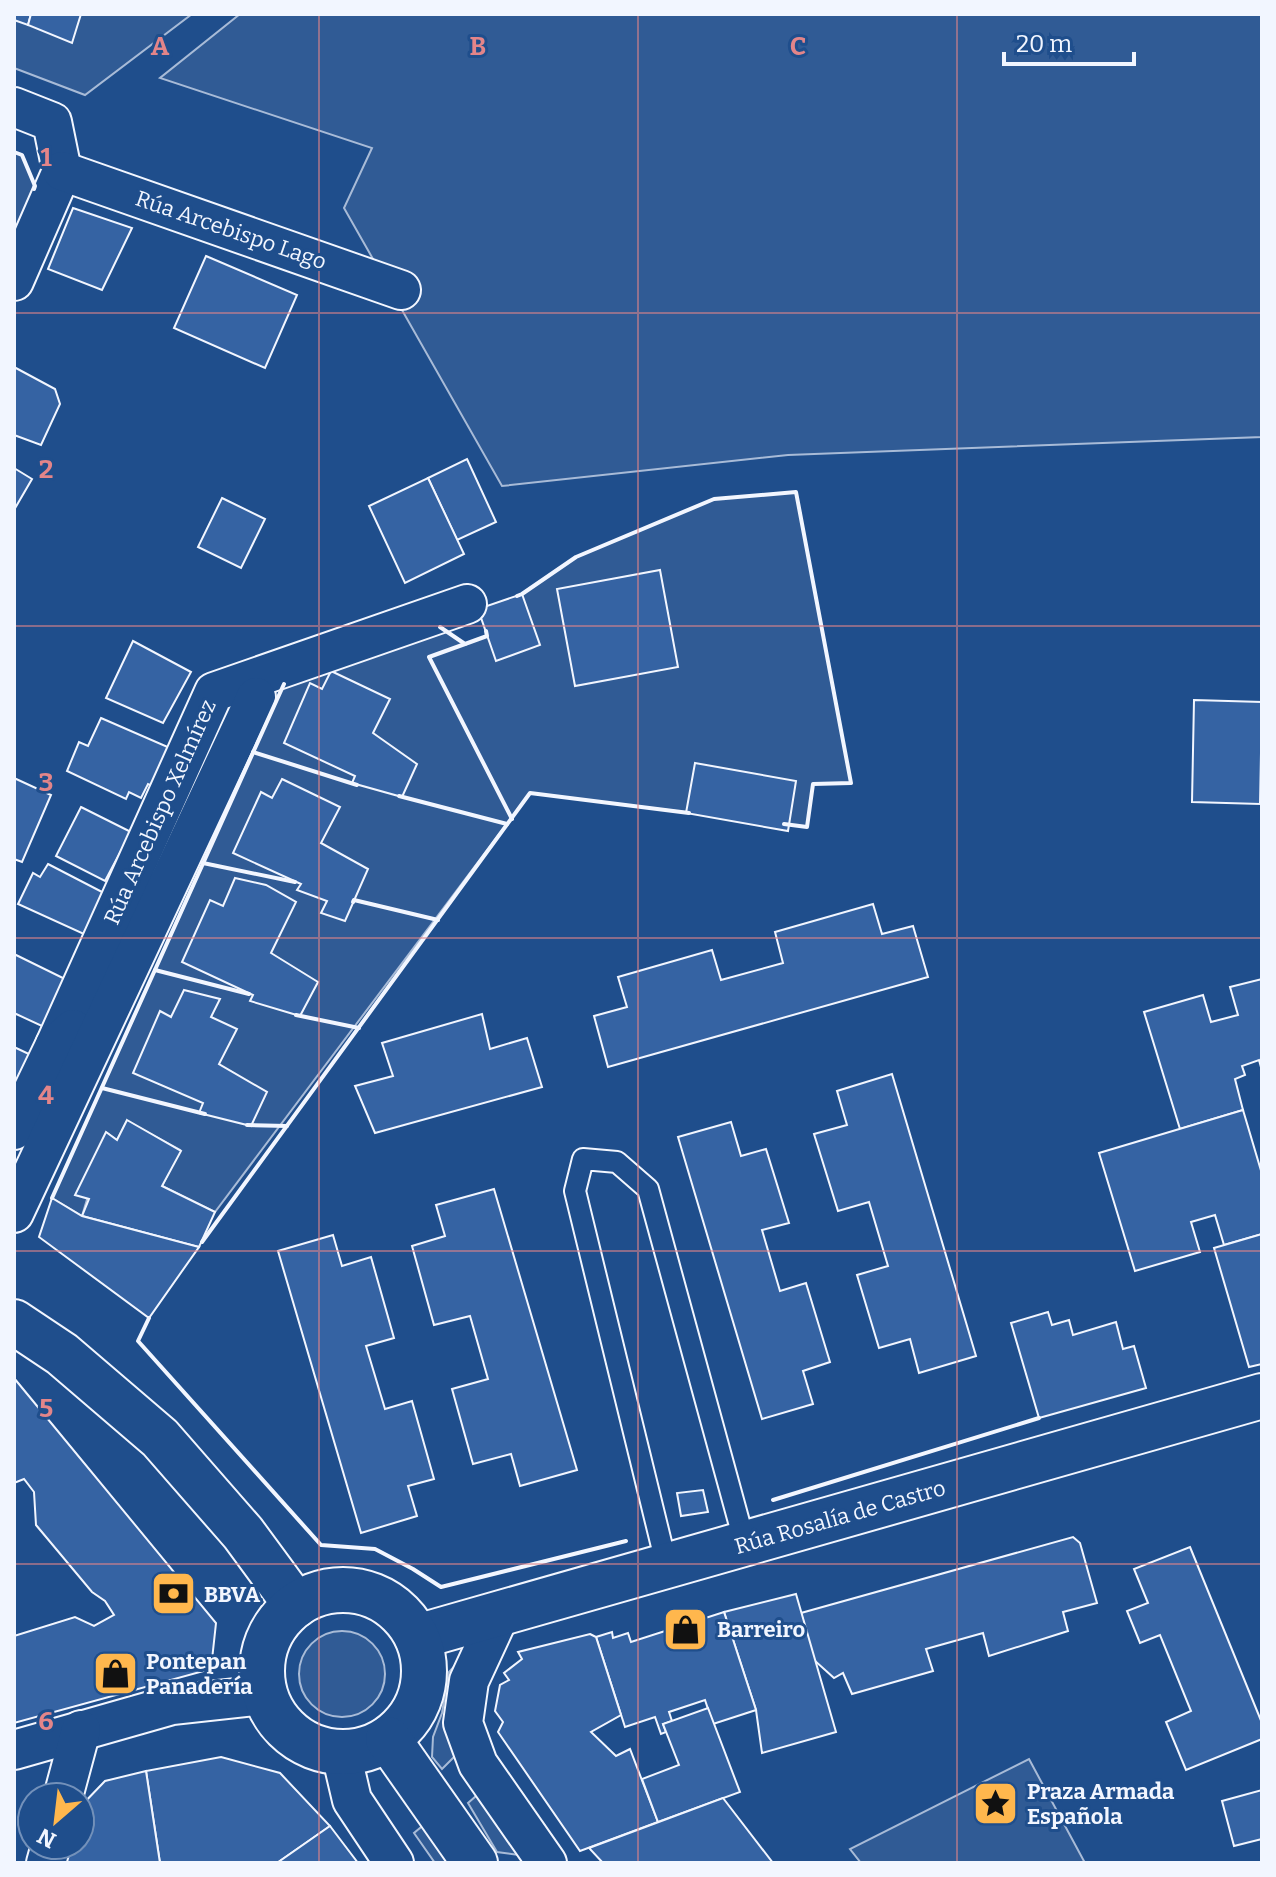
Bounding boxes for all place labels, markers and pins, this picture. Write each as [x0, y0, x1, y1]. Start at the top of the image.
bank icon: BBVA [149, 1570, 197, 1618]
place label: BBVA [204, 1581, 261, 1608]
shop icon: Barreiro [662, 1605, 710, 1653]
place label: Barreiro [717, 1616, 806, 1643]
place label: Pontepan Panadería [146, 1648, 253, 1700]
shop icon: Pontepan Panadería [91, 1650, 139, 1698]
place label: Praza Armada Española [1027, 1778, 1175, 1830]
place icon: Praza Armada Española [972, 1780, 1020, 1828]

